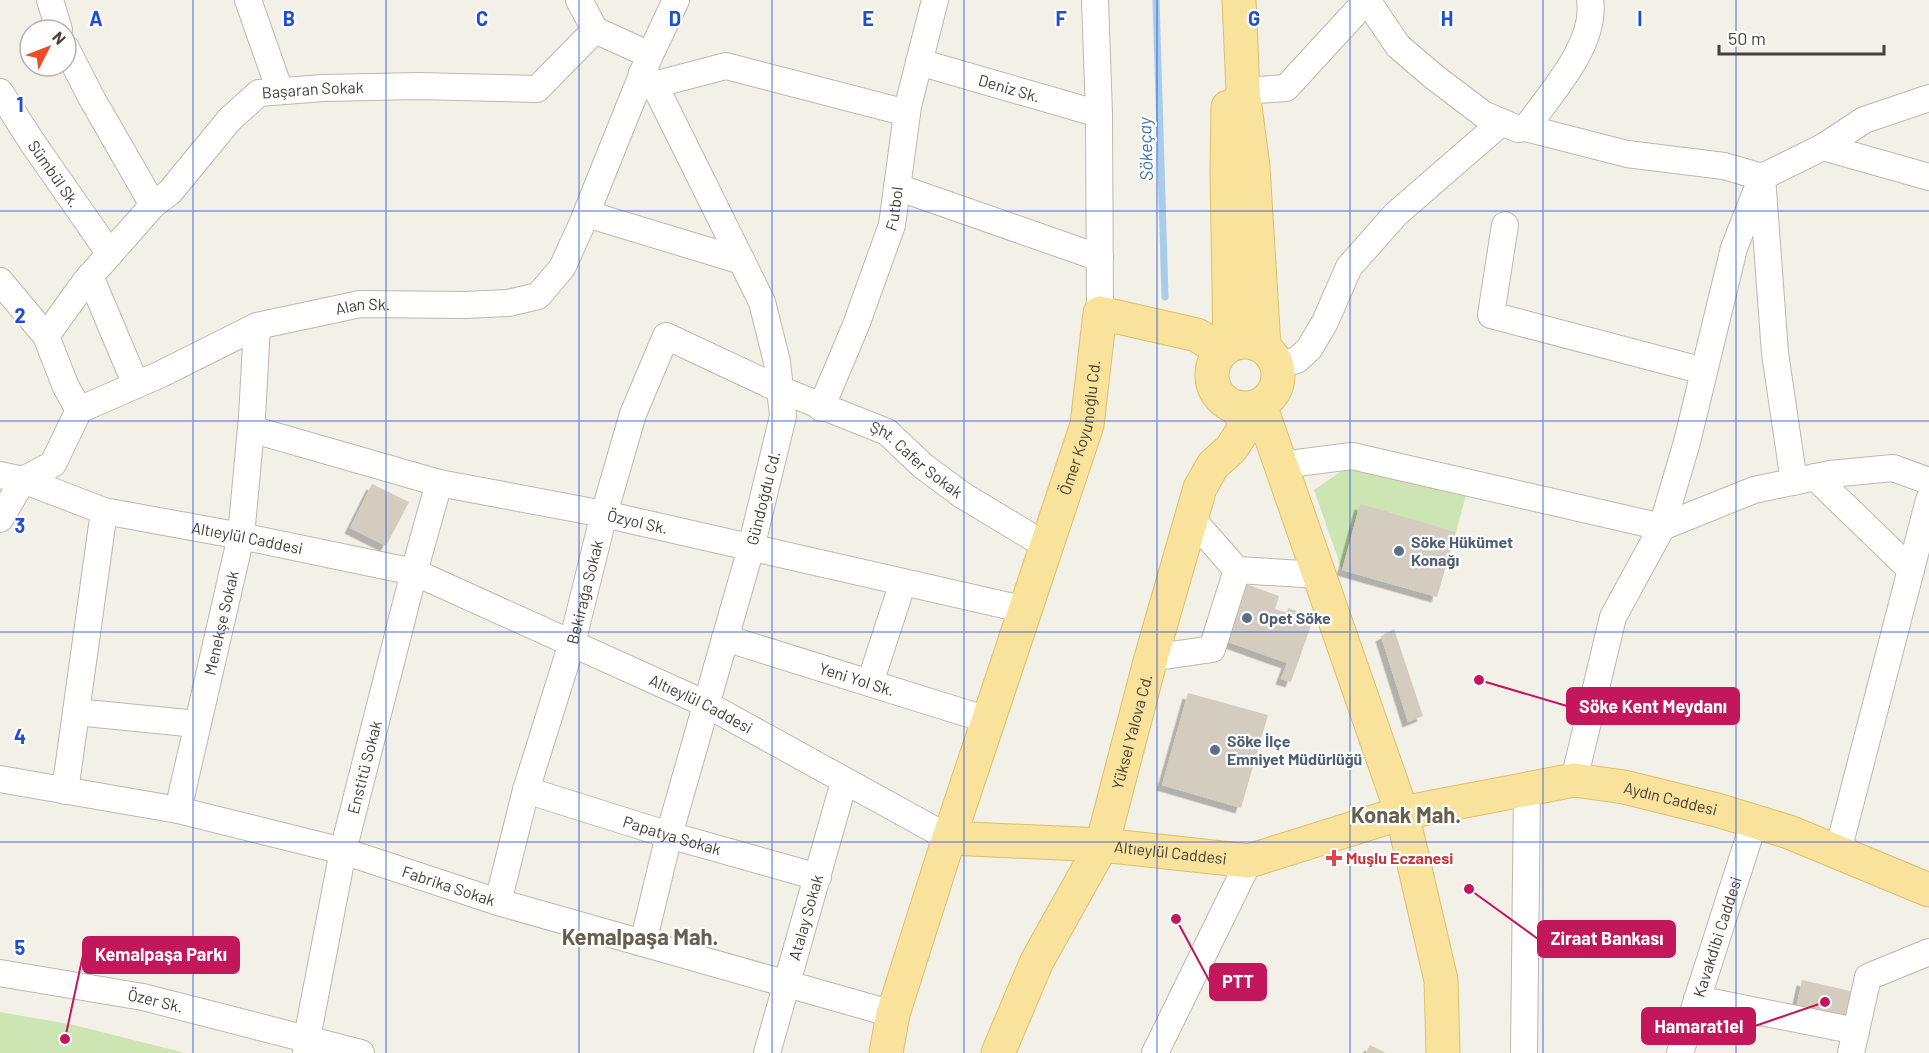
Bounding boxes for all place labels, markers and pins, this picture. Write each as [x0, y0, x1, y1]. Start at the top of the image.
place label: Söke Hükümet Konağı [1411, 532, 1513, 569]
marker: Söke Hükümet Konağı [1392, 544, 1406, 558]
place label: Opet Söke [1259, 608, 1331, 627]
marker: Opet Söke [1240, 611, 1254, 625]
callout: Söke Kent Meydanı [1567, 688, 1739, 724]
place label: Söke İlçe Emniyet Müdürlüğü [1227, 731, 1362, 768]
marker: Söke İlçe Emniyet Müdürlüğü [1208, 743, 1222, 757]
place label: Muşlu Eczanesi [1346, 848, 1453, 867]
marker: Muşlu Eczanesi [1327, 851, 1341, 865]
callout: Ziraat Bankası [1538, 921, 1675, 957]
callout: Kemalpaşa Parkı [83, 937, 239, 973]
callout: PTT [1210, 964, 1266, 1000]
callout: Hamarat1el [1642, 1008, 1755, 1044]

